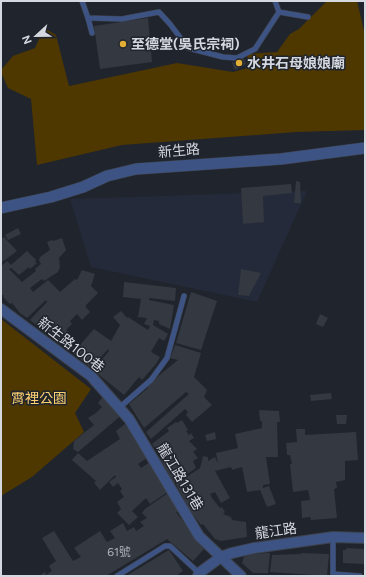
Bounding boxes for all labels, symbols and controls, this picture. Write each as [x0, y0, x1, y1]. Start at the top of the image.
north arrow [16, 16, 56, 56]
text: N [20, 33, 35, 46]
place label: 至德堂(吳氏宗祠) [131, 36, 240, 53]
marker: 至德堂(吳氏宗祠) [118, 39, 128, 49]
place label: 水井石母娘娘廟 [247, 55, 345, 72]
marker: 水井石母娘娘廟 [234, 58, 244, 68]
street label: 新生路 [157, 141, 201, 161]
street label: 新生路100巷 [34, 314, 108, 376]
park label: 霄裡公園 [11, 390, 67, 407]
street label: 龍江路131巷 [153, 440, 207, 514]
street label: 龍江路 [254, 520, 298, 542]
house number: 61號 [107, 545, 131, 559]

